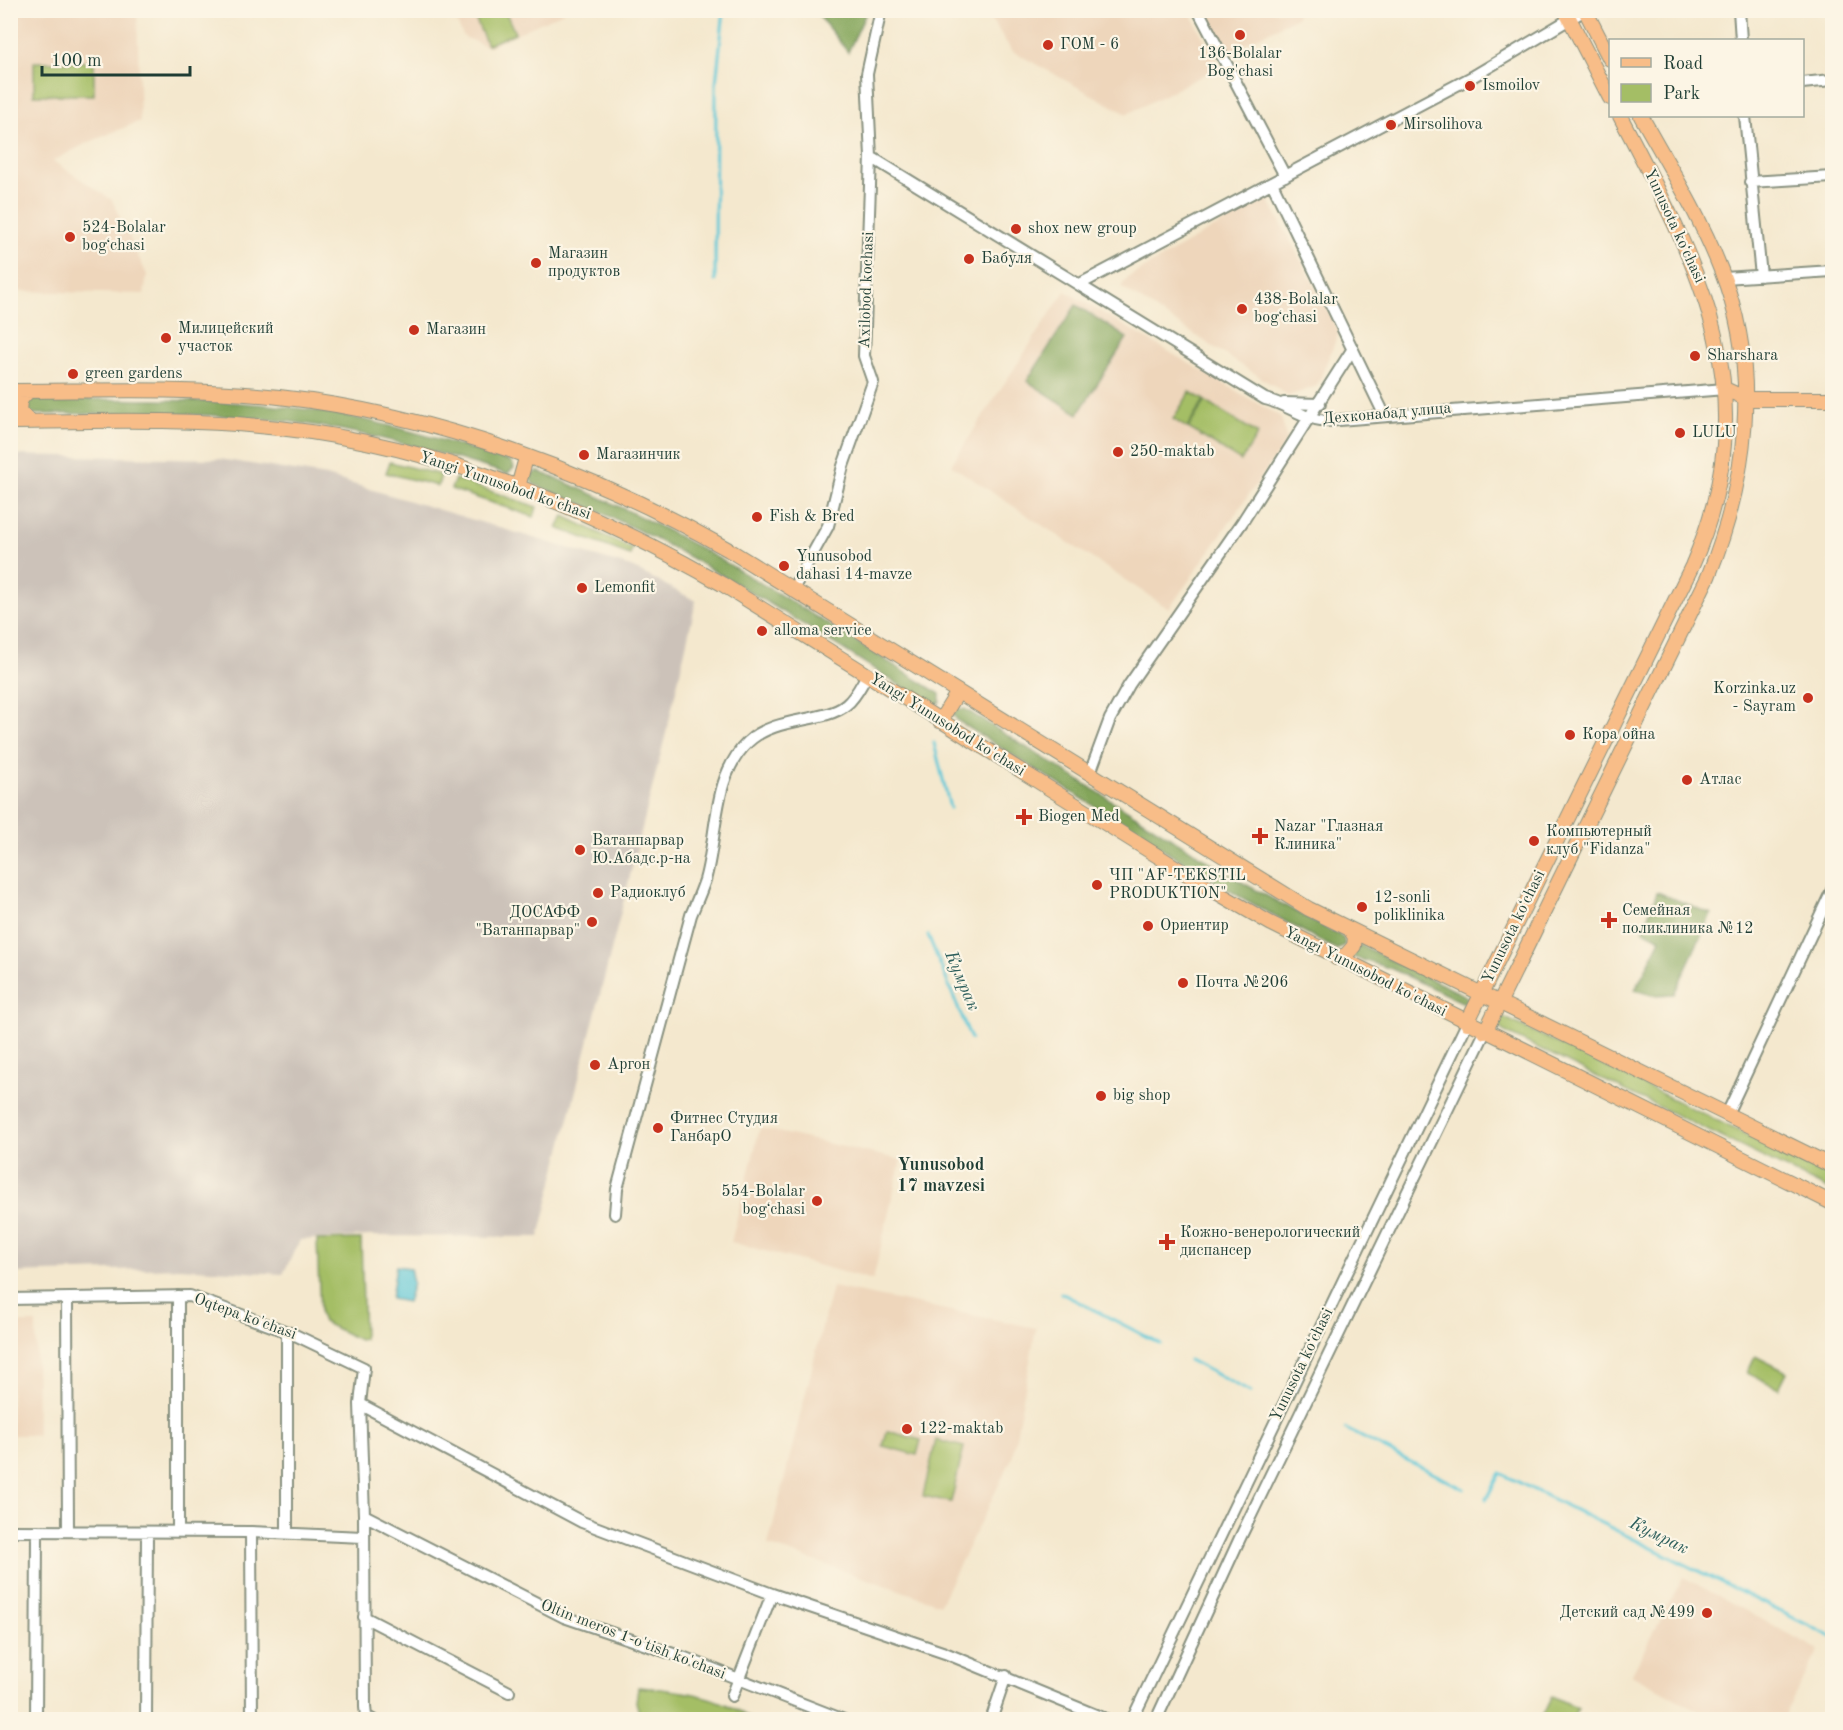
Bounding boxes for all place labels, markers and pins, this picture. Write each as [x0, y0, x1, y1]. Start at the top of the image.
marker: 136-Bolalar Bog'chasi [1233, 28, 1247, 42]
place label: ГОМ - 6 [1060, 37, 1119, 53]
marker: ГОМ - 6 [1041, 38, 1055, 52]
place label: 136-Bolalar Bog'chasi [1198, 46, 1282, 80]
place label: Ismoilov [1482, 78, 1541, 94]
marker: Ismoilov [1463, 79, 1477, 93]
place label: Mirsolihova [1403, 117, 1483, 133]
marker: Mirsolihova [1384, 118, 1398, 132]
place label: 524-Bolalar bogʻchasi [82, 220, 166, 254]
place label: shox new group [1028, 221, 1137, 237]
marker: shox new group [1009, 222, 1023, 236]
marker: 524-Bolalar bogʻchasi [63, 230, 77, 244]
place label: Магазин продуктов [548, 246, 620, 280]
place label: Бабуля [981, 251, 1032, 267]
marker: Бабуля [962, 252, 976, 266]
marker: Магазин продуктов [529, 256, 543, 270]
place label: 438-Bolalar bogʻchasi [1254, 292, 1338, 326]
marker: 438-Bolalar bogʻchasi [1235, 302, 1249, 316]
place label: Милицейский участок [178, 321, 274, 355]
place label: Магазин [426, 322, 486, 338]
marker: Магазин [407, 323, 421, 337]
marker: Милицейский участок [159, 331, 173, 345]
place label: Sharshara [1707, 348, 1778, 364]
marker: Sharshara [1688, 349, 1702, 363]
place label: green gardens [85, 366, 182, 382]
marker: green gardens [66, 367, 80, 381]
place label: LULU [1692, 425, 1737, 441]
marker: LULU [1673, 426, 1687, 440]
place label: 250-maktab [1130, 444, 1214, 460]
marker: 250-maktab [1111, 445, 1125, 459]
place label: Магазинчик [596, 447, 681, 463]
marker: Магазинчик [577, 448, 591, 462]
place label: Fish & Bred [769, 509, 855, 525]
marker: Fish & Bred [750, 510, 764, 524]
place label: Yunusobod dahasi 14-mavze [796, 549, 912, 583]
marker: Yunusobod dahasi 14-mavze [777, 559, 791, 573]
place label: Lemonfit [594, 580, 656, 596]
marker: Lemonfit [575, 581, 589, 595]
place label: alloma service [774, 623, 872, 639]
marker: alloma service [755, 624, 769, 638]
place label: Korzinka.uz - Sayram [1713, 681, 1796, 715]
marker: Korzinka.uz - Sayram [1801, 691, 1815, 705]
place label: Кора ойна [1582, 727, 1656, 743]
marker: Кора ойна [1563, 728, 1577, 742]
place label: Атлас [1699, 772, 1741, 788]
marker: Атлас [1680, 773, 1694, 787]
marker: Biogen Med [1015, 808, 1033, 826]
place label: Biogen Med [1038, 809, 1120, 825]
place label: Nazar "Глазная Клиника" [1274, 819, 1383, 853]
place label: Компьютерный клуб "Fidanza" [1546, 824, 1652, 858]
marker: Nazar "Глазная Клиника" [1251, 827, 1269, 845]
place label: Ватанпарвар Ю.Абадс.р-на [592, 833, 691, 867]
marker: Компьютерный клуб "Fidanza" [1527, 834, 1541, 848]
marker: Ватанпарвар Ю.Абадс.р-на [573, 843, 587, 857]
place label: ЧП "AF-TEKSTIL PRODUKTION" [1109, 868, 1246, 902]
marker: ЧП "AF-TEKSTIL PRODUKTION" [1090, 878, 1104, 892]
place label: Радиоклуб [610, 885, 686, 901]
marker: Радиоклуб [591, 886, 605, 900]
place label: 12-sonli poliklinika [1374, 890, 1445, 924]
marker: 12-sonli poliklinika [1355, 900, 1369, 914]
place label: Семейная поликлиника №12 [1622, 903, 1754, 937]
place label: ДОСАФФ "Ватанпарвар" [475, 905, 580, 939]
marker: Семейная поликлиника №12 [1600, 911, 1618, 929]
marker: ДОСАФФ "Ватанпарвар" [585, 915, 599, 929]
place label: Ориентир [1160, 918, 1229, 934]
marker: Ориентир [1141, 919, 1155, 933]
place label: Почта №206 [1195, 975, 1288, 991]
marker: Почта №206 [1176, 976, 1190, 990]
place label: Аргон [607, 1057, 651, 1073]
marker: Аргон [588, 1058, 602, 1072]
place label: big shop [1113, 1088, 1171, 1104]
marker: big shop [1094, 1089, 1108, 1103]
place label: Фитнес Студия ГанбарО [670, 1111, 778, 1145]
marker: Фитнес Студия ГанбарО [651, 1121, 665, 1135]
place label: 554-Bolalar bogʻchasi [721, 1184, 805, 1218]
marker: 554-Bolalar bogʻchasi [810, 1194, 824, 1208]
place label: Кожно-венерологический диспансер [1180, 1225, 1360, 1259]
marker: Кожно-венерологический диспансер [1158, 1233, 1176, 1251]
place label: 122-maktab [919, 1421, 1003, 1437]
marker: 122-maktab [900, 1422, 914, 1436]
place label: Детский сад №499 [1559, 1605, 1695, 1621]
marker: Детский сад №499 [1700, 1606, 1714, 1620]

